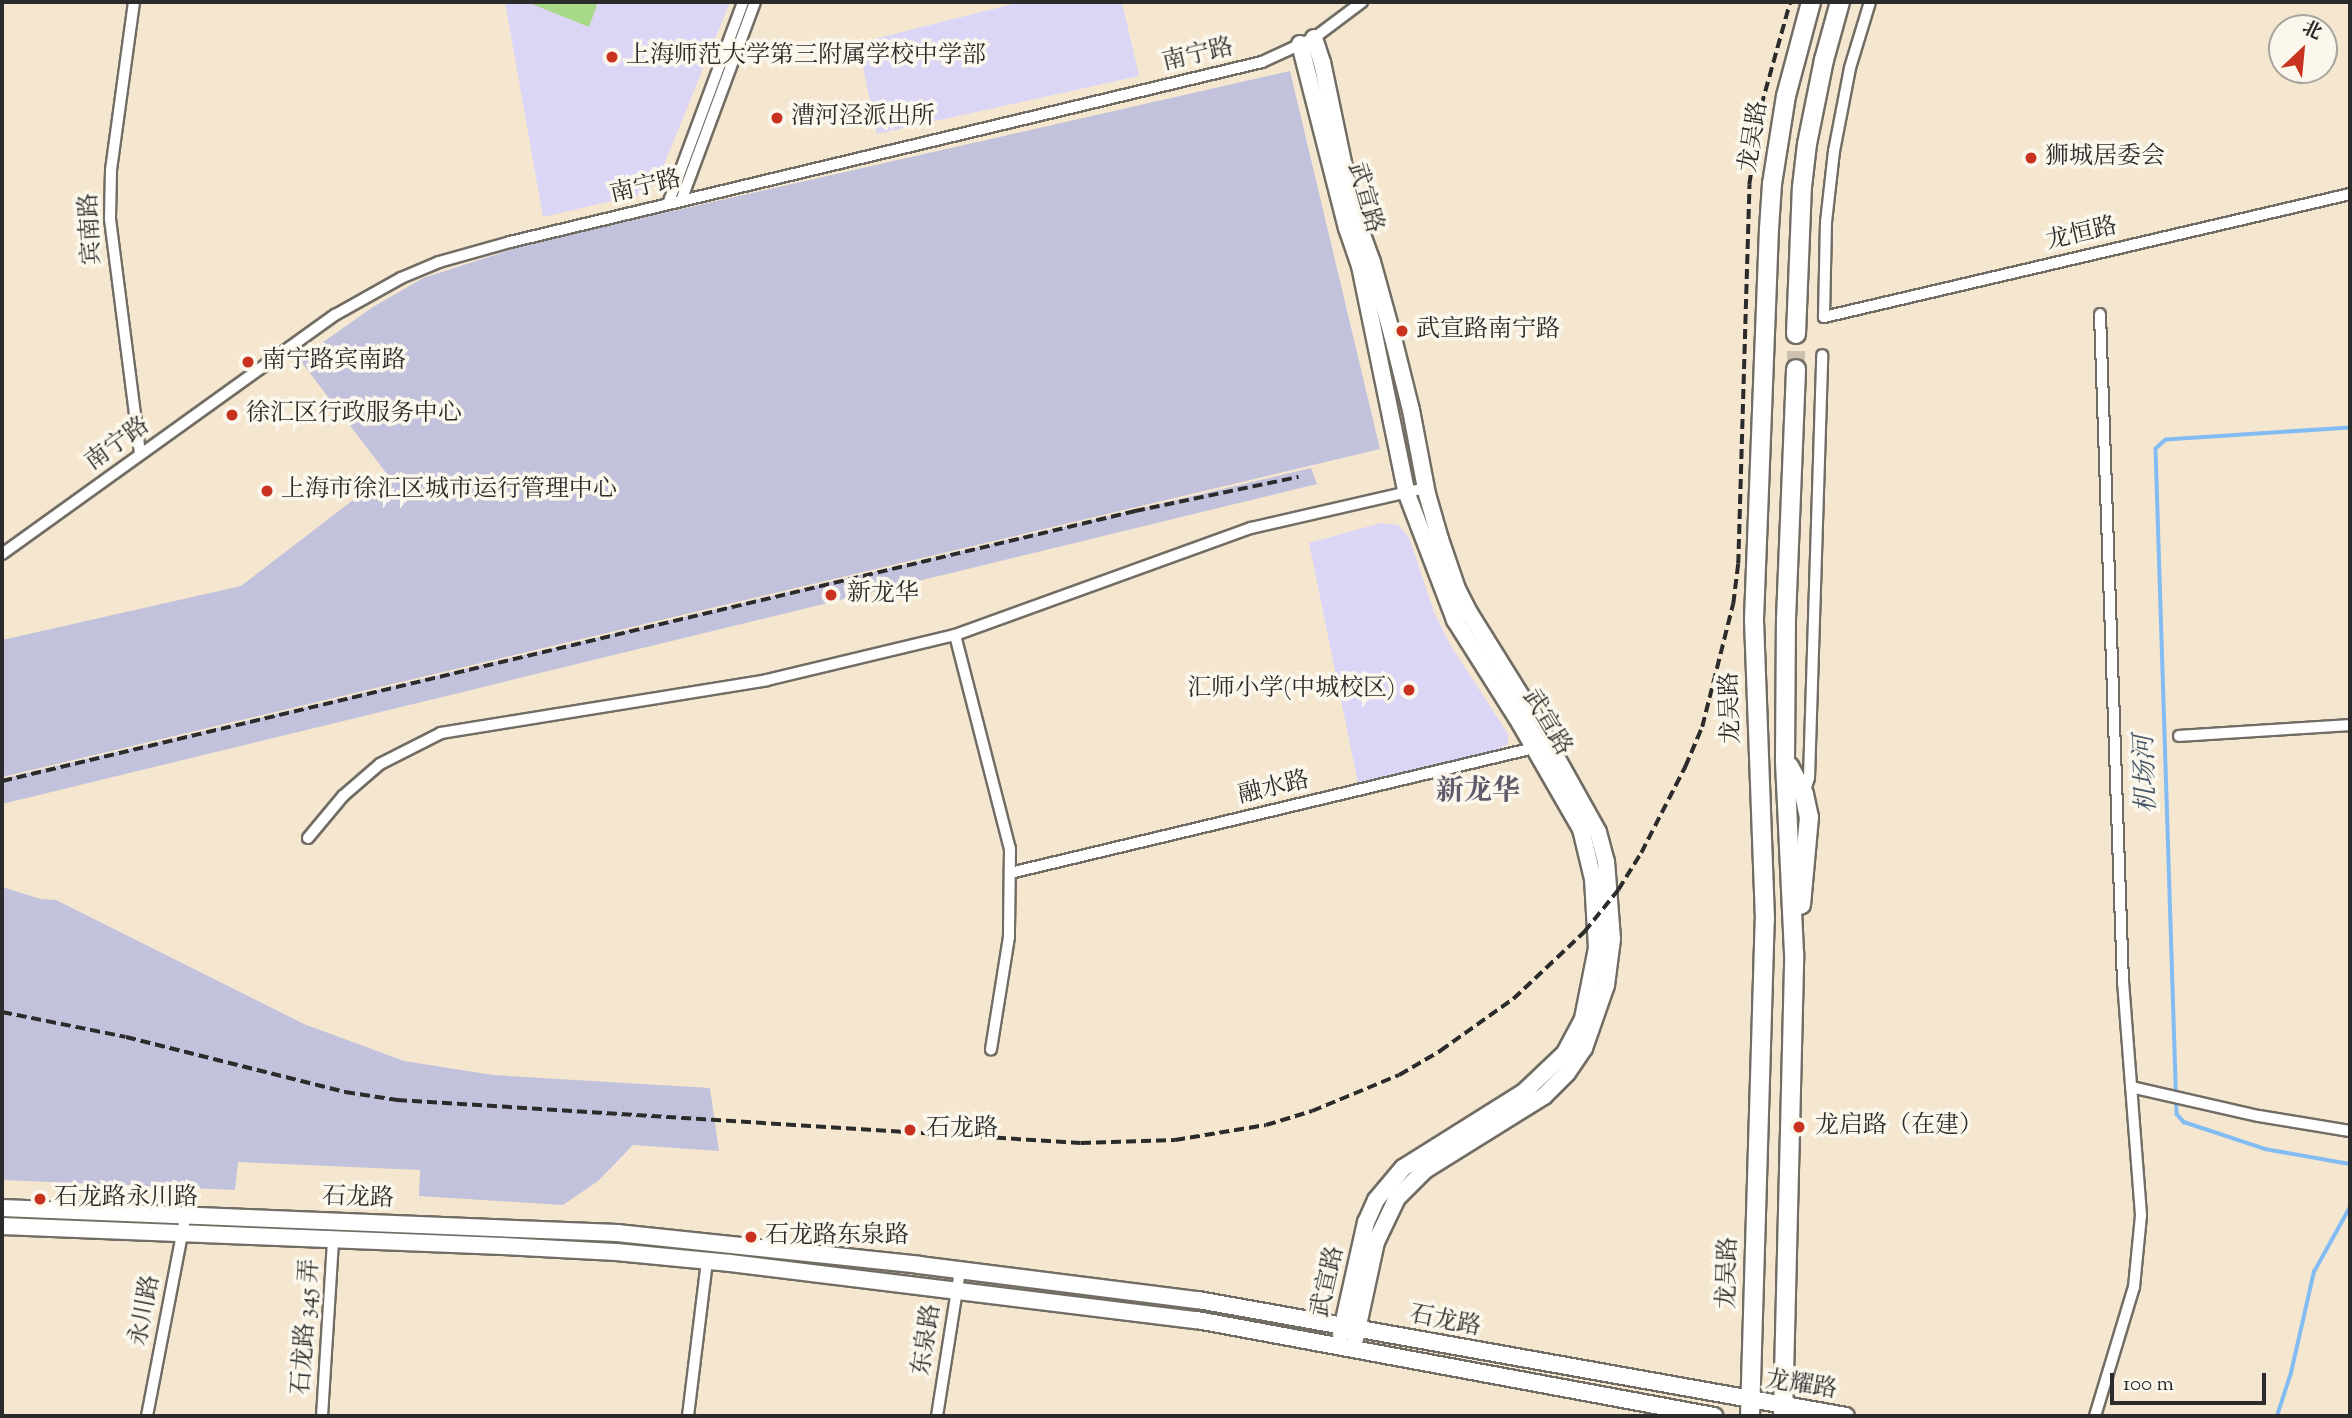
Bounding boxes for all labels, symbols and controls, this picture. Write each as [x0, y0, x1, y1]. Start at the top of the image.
north arrow [2268, 14, 2338, 84]
text: 北 [2297, 15, 2326, 48]
street label: 南宁路 [1160, 34, 1236, 78]
place label: 上海师范大学第三附属学校中学部 [626, 43, 986, 71]
marker: 上海师范大学第三附属学校中学部 [604, 49, 620, 65]
street label: 龙吴路 [1735, 99, 1775, 175]
place label: 漕河泾派出所 [791, 104, 935, 132]
marker: 漕河泾派出所 [769, 110, 785, 126]
place label: 狮城居委会 [2045, 144, 2165, 172]
marker: 狮城居委会 [2023, 150, 2039, 166]
street label: 武宣路 [1340, 159, 1388, 237]
street label: 南宁路 [608, 166, 684, 210]
street label: 宾南路 [76, 192, 108, 266]
street label: 龙恒路 [2044, 213, 2120, 257]
place label: 武宣路南宁路 [1416, 317, 1560, 345]
marker: 武宣路南宁路 [1394, 323, 1410, 339]
place label: 南宁路宾南路 [262, 348, 406, 376]
marker: 南宁路宾南路 [240, 354, 256, 370]
place label: 徐汇区行政服务中心 [246, 401, 462, 429]
marker: 徐汇区行政服务中心 [224, 407, 240, 423]
street label: 南宁路 [80, 412, 156, 478]
place label: 上海市徐汇区城市运行管理中心 [281, 477, 617, 505]
marker: 上海市徐汇区城市运行管理中心 [259, 483, 275, 499]
place label: 新龙华 [847, 581, 919, 609]
marker: 新龙华 [821, 585, 841, 605]
street label: 龙吴路 [1716, 672, 1748, 744]
place label: 汇师小学(中城校区) [1187, 676, 1395, 704]
marker: 汇师小学(中城校区) [1401, 682, 1417, 698]
street label: 武宣路 [1515, 685, 1577, 761]
water label: 机场河 [2130, 734, 2164, 814]
street label: 融水路 [1236, 767, 1312, 811]
district label: 新龙华 [1436, 775, 1520, 809]
place label: 龙启路（在建） [1815, 1113, 1983, 1141]
place label: 石龙路 [926, 1116, 998, 1144]
marker: 龙启路（在建） [1789, 1117, 1809, 1137]
marker: 石龙路 [900, 1120, 920, 1140]
street label: 石龙路 [322, 1183, 394, 1215]
place label: 石龙路永川路 [54, 1185, 198, 1213]
marker: 石龙路永川路 [32, 1191, 48, 1207]
place label: 石龙路东泉路 [765, 1223, 909, 1251]
marker: 石龙路东泉路 [743, 1229, 759, 1245]
street label: 龙吴路 [1713, 1237, 1745, 1309]
street label: 武宣路 [1307, 1244, 1351, 1320]
street label: 石龙路 345 弄 [288, 1258, 326, 1396]
street label: 永川路 [125, 1273, 167, 1349]
street label: 石龙路 [1407, 1301, 1483, 1343]
street label: 东泉路 [908, 1302, 948, 1378]
scale bar [2114, 1358, 2270, 1402]
street label: 龙耀路 [1763, 1366, 1839, 1406]
text: 100 m [2123, 1370, 2174, 1400]

